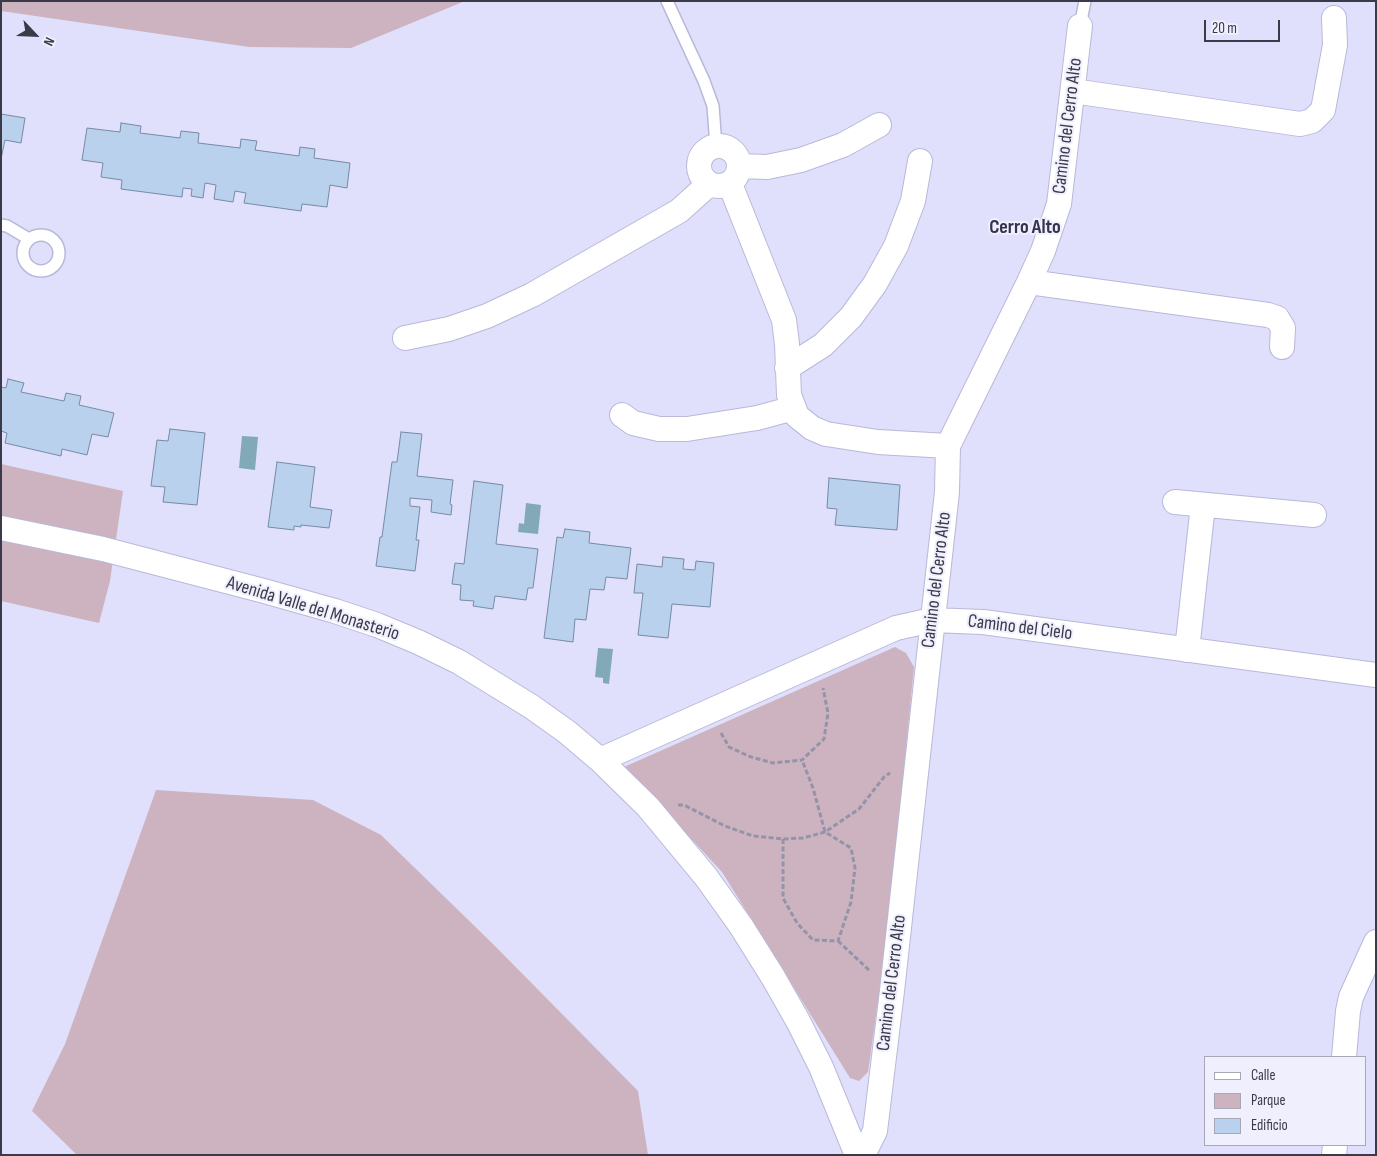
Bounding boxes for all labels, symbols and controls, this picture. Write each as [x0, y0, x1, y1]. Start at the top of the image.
north arrow [10, 10, 60, 60]
scale bar [1207, 10, 1283, 42]
text: 20 m [1212, 19, 1237, 38]
text: N [40, 35, 58, 49]
street label: Camino del Cerro Alto [1048, 57, 1088, 195]
district label: Cerro Alto [989, 216, 1061, 240]
street label: Camino del Cerro Alto [917, 511, 957, 649]
street label: Avenida Valle del Monasterio [224, 572, 402, 646]
street label: Camino del Cielo [967, 610, 1073, 646]
street label: Camino del Cerro Alto [872, 914, 912, 1052]
legend [1204, 1056, 1367, 1146]
text: Calle [1251, 1066, 1275, 1085]
text: Parque [1251, 1091, 1286, 1110]
text: Edificio [1251, 1116, 1288, 1135]

